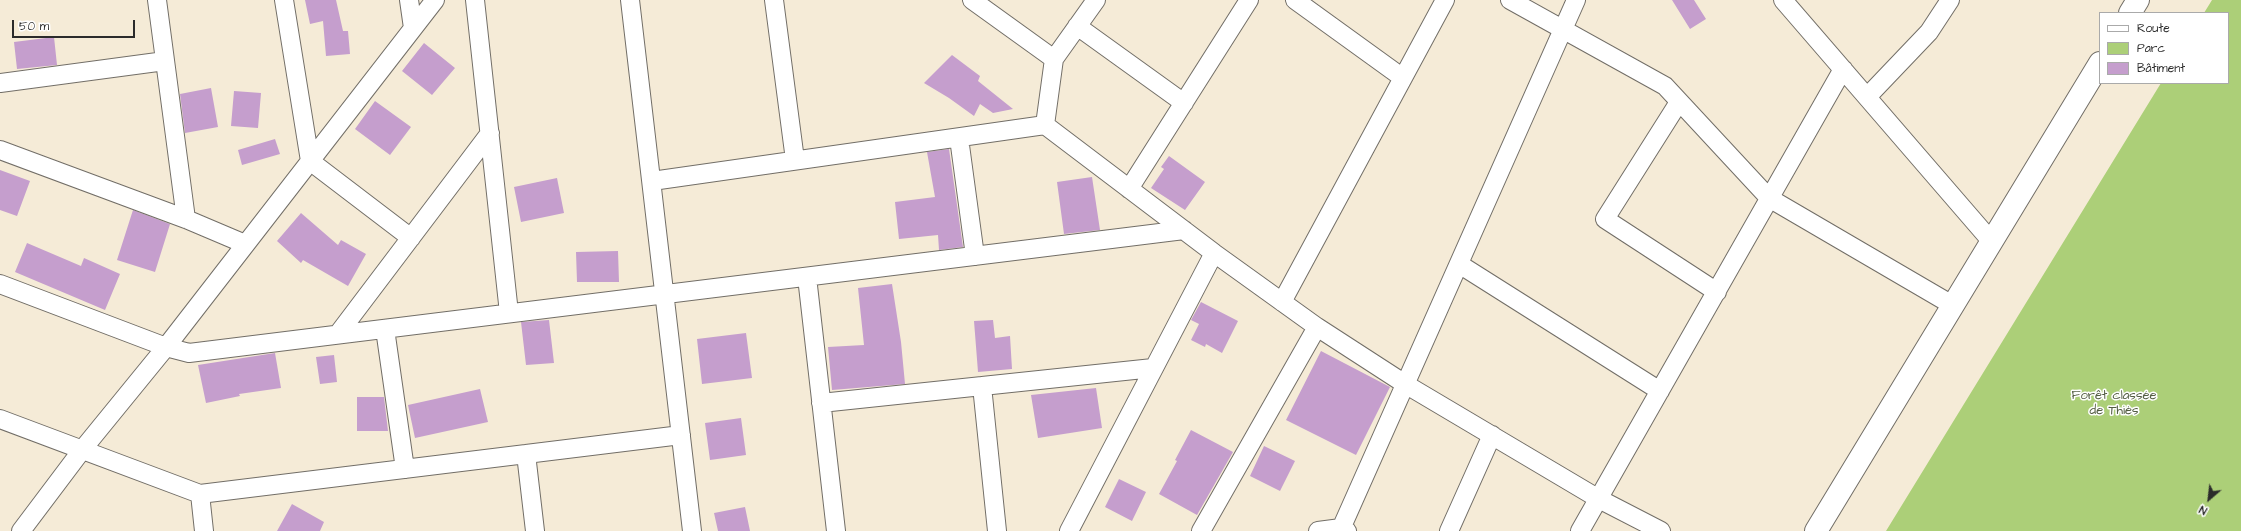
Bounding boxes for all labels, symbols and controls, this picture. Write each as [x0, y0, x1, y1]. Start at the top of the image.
scale bar [14, 12, 137, 38]
legend [2099, 12, 2229, 84]
text: 50 m [19, 18, 49, 35]
text: Route [2137, 20, 2170, 37]
text: Parc [2137, 40, 2165, 57]
text: Bâtiment [2137, 60, 2185, 77]
park label: Forêt classée de Thiès [2072, 388, 2156, 419]
north arrow [2189, 479, 2229, 519]
text: N [2197, 502, 2210, 518]

